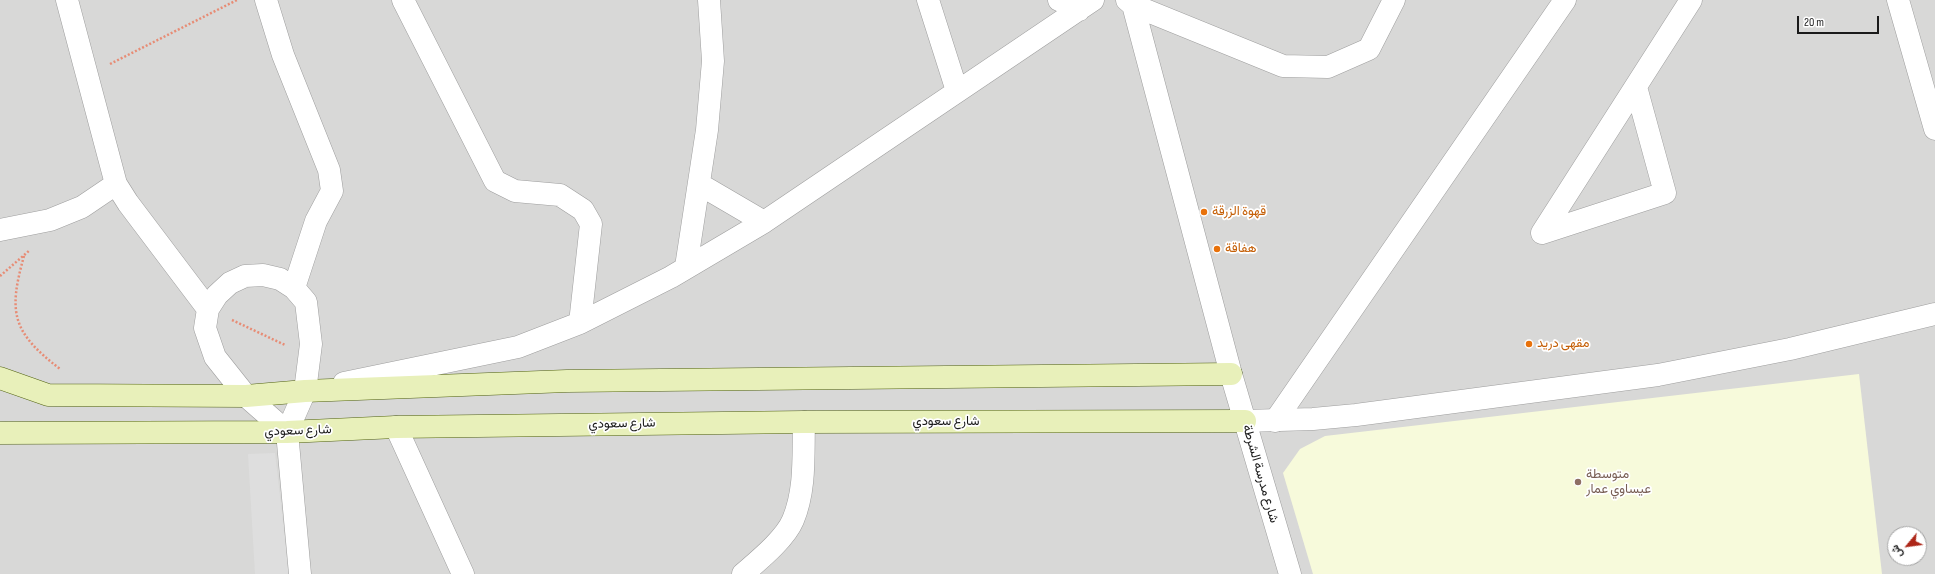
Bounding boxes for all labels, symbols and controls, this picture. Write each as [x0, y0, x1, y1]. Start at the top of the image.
scale bar [1799, 8, 1881, 34]
text: 20 m [1804, 15, 1824, 30]
place label: قهوة الزرقة [1212, 204, 1266, 220]
marker: قهوة الزرقة [1199, 207, 1209, 217]
place label: هفاقة [1225, 241, 1257, 257]
marker: هفاقة [1212, 244, 1222, 254]
place label: مقهى دريد [1537, 336, 1590, 352]
marker: مقهى دريد [1524, 339, 1534, 349]
street label: شارع سعودي [912, 414, 980, 430]
street label: شارع سعودي [588, 416, 656, 432]
street label: شارع سعودي [264, 422, 332, 440]
street label: شارع مدرسة الشرطة [1239, 423, 1281, 525]
place label: متوسطة عيساوي عمار [1586, 467, 1651, 498]
marker: متوسطة عيساوي عمار [1573, 477, 1583, 487]
north arrow [1887, 526, 1927, 566]
text: ش [1888, 543, 1906, 561]

